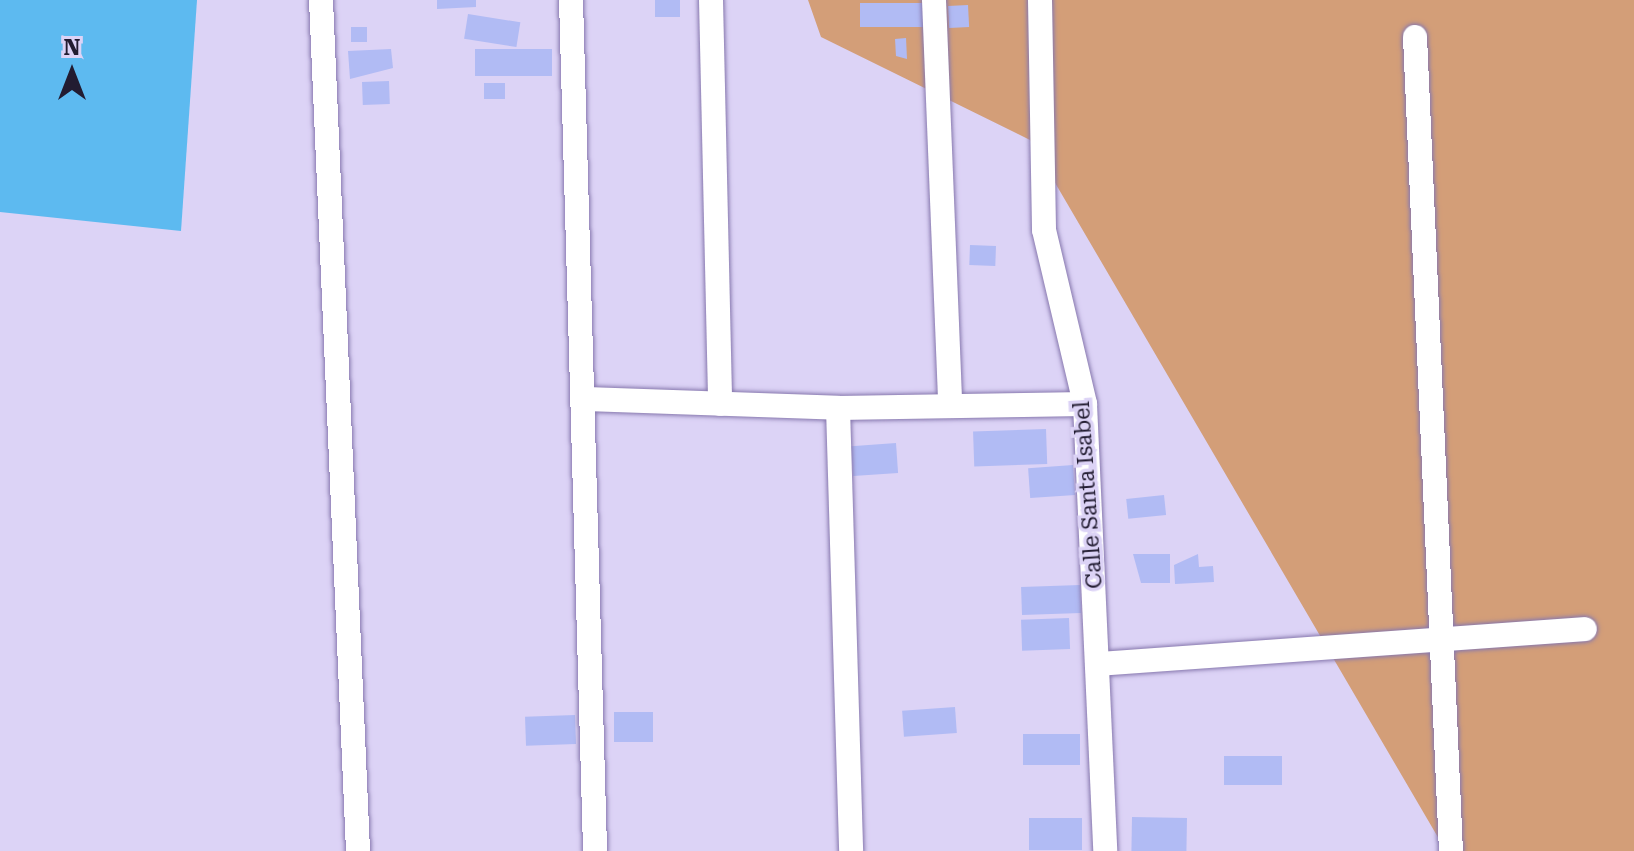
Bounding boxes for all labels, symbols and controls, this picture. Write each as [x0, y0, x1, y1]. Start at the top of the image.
north arrow [32, 32, 112, 112]
text: N [64, 35, 80, 60]
street label: Calle Santa Isabel [1068, 400, 1108, 590]

